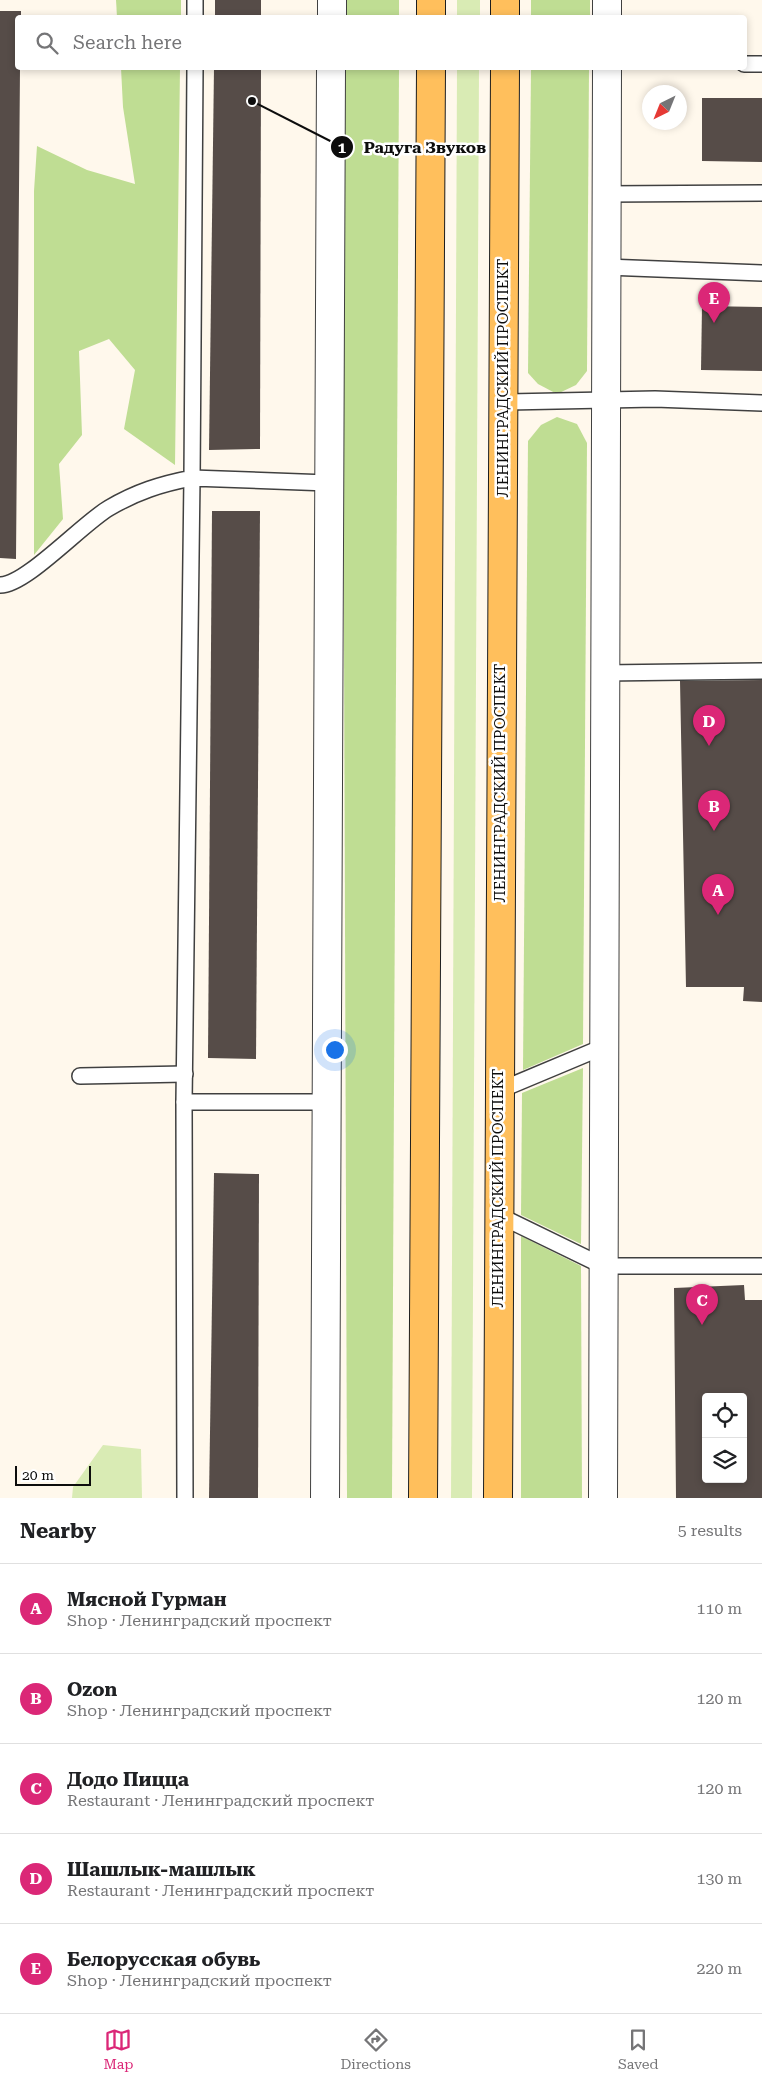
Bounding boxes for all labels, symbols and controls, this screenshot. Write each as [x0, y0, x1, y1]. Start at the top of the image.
search box [15, 15, 747, 70]
icon: search [33, 29, 61, 57]
text: Search here [73, 31, 182, 54]
north arrow [642, 85, 687, 130]
callout: Радуга Звуков [329, 132, 496, 163]
text: Радуга Звуков [364, 138, 486, 157]
text: 1 [338, 139, 347, 157]
street label: ЛЕНИНГРАДСКИЙ ПРОСПЕКТ [494, 259, 512, 497]
pin: E [698, 282, 730, 323]
street label: ЛЕНИНГРАДСКИЙ ПРОСПЕКТ [491, 664, 509, 902]
pin: D [693, 705, 725, 746]
pin: B [698, 790, 730, 831]
pin: A [702, 874, 734, 915]
your location [322, 1037, 348, 1063]
street label: ЛЕНИНГРАДСКИЙ ПРОСПЕКТ [489, 1069, 507, 1307]
pin: C [686, 1284, 718, 1325]
map controls [702, 1393, 747, 1483]
button: locate [702, 1393, 747, 1438]
button: layers [702, 1438, 747, 1483]
scale bar [15, 1463, 91, 1486]
text: 20 m [22, 1467, 54, 1483]
text: Nearby [20, 1519, 96, 1543]
text: 5 results [678, 1521, 742, 1540]
text: Мясной Гурман [67, 1588, 227, 1611]
text: A [30, 1599, 42, 1618]
text: 110 m [696, 1599, 742, 1618]
text: Shop · Ленинградский проспект [67, 1611, 332, 1630]
text: Ozon [67, 1678, 117, 1701]
text: B [30, 1689, 42, 1708]
text: 120 m [696, 1689, 742, 1708]
text: Shop · Ленинградский проспект [67, 1701, 332, 1720]
text: Додо Пицца [67, 1768, 189, 1791]
text: C [30, 1779, 42, 1798]
text: 120 m [696, 1779, 742, 1798]
text: Restaurant · Ленинградский проспект [67, 1791, 374, 1810]
text: Шашлык-машлык [67, 1858, 256, 1881]
text: D [30, 1869, 42, 1888]
text: 130 m [696, 1869, 742, 1888]
text: Restaurant · Ленинградский проспект [67, 1881, 374, 1900]
text: Белорусская обувь [67, 1948, 260, 1971]
text: E [31, 1959, 41, 1978]
text: 220 m [696, 1959, 742, 1978]
text: Shop · Ленинградский проспект [67, 1971, 332, 1990]
tab: Map [104, 2026, 133, 2072]
tab: Directions [340, 2026, 411, 2072]
tab: Saved [618, 2026, 659, 2072]

